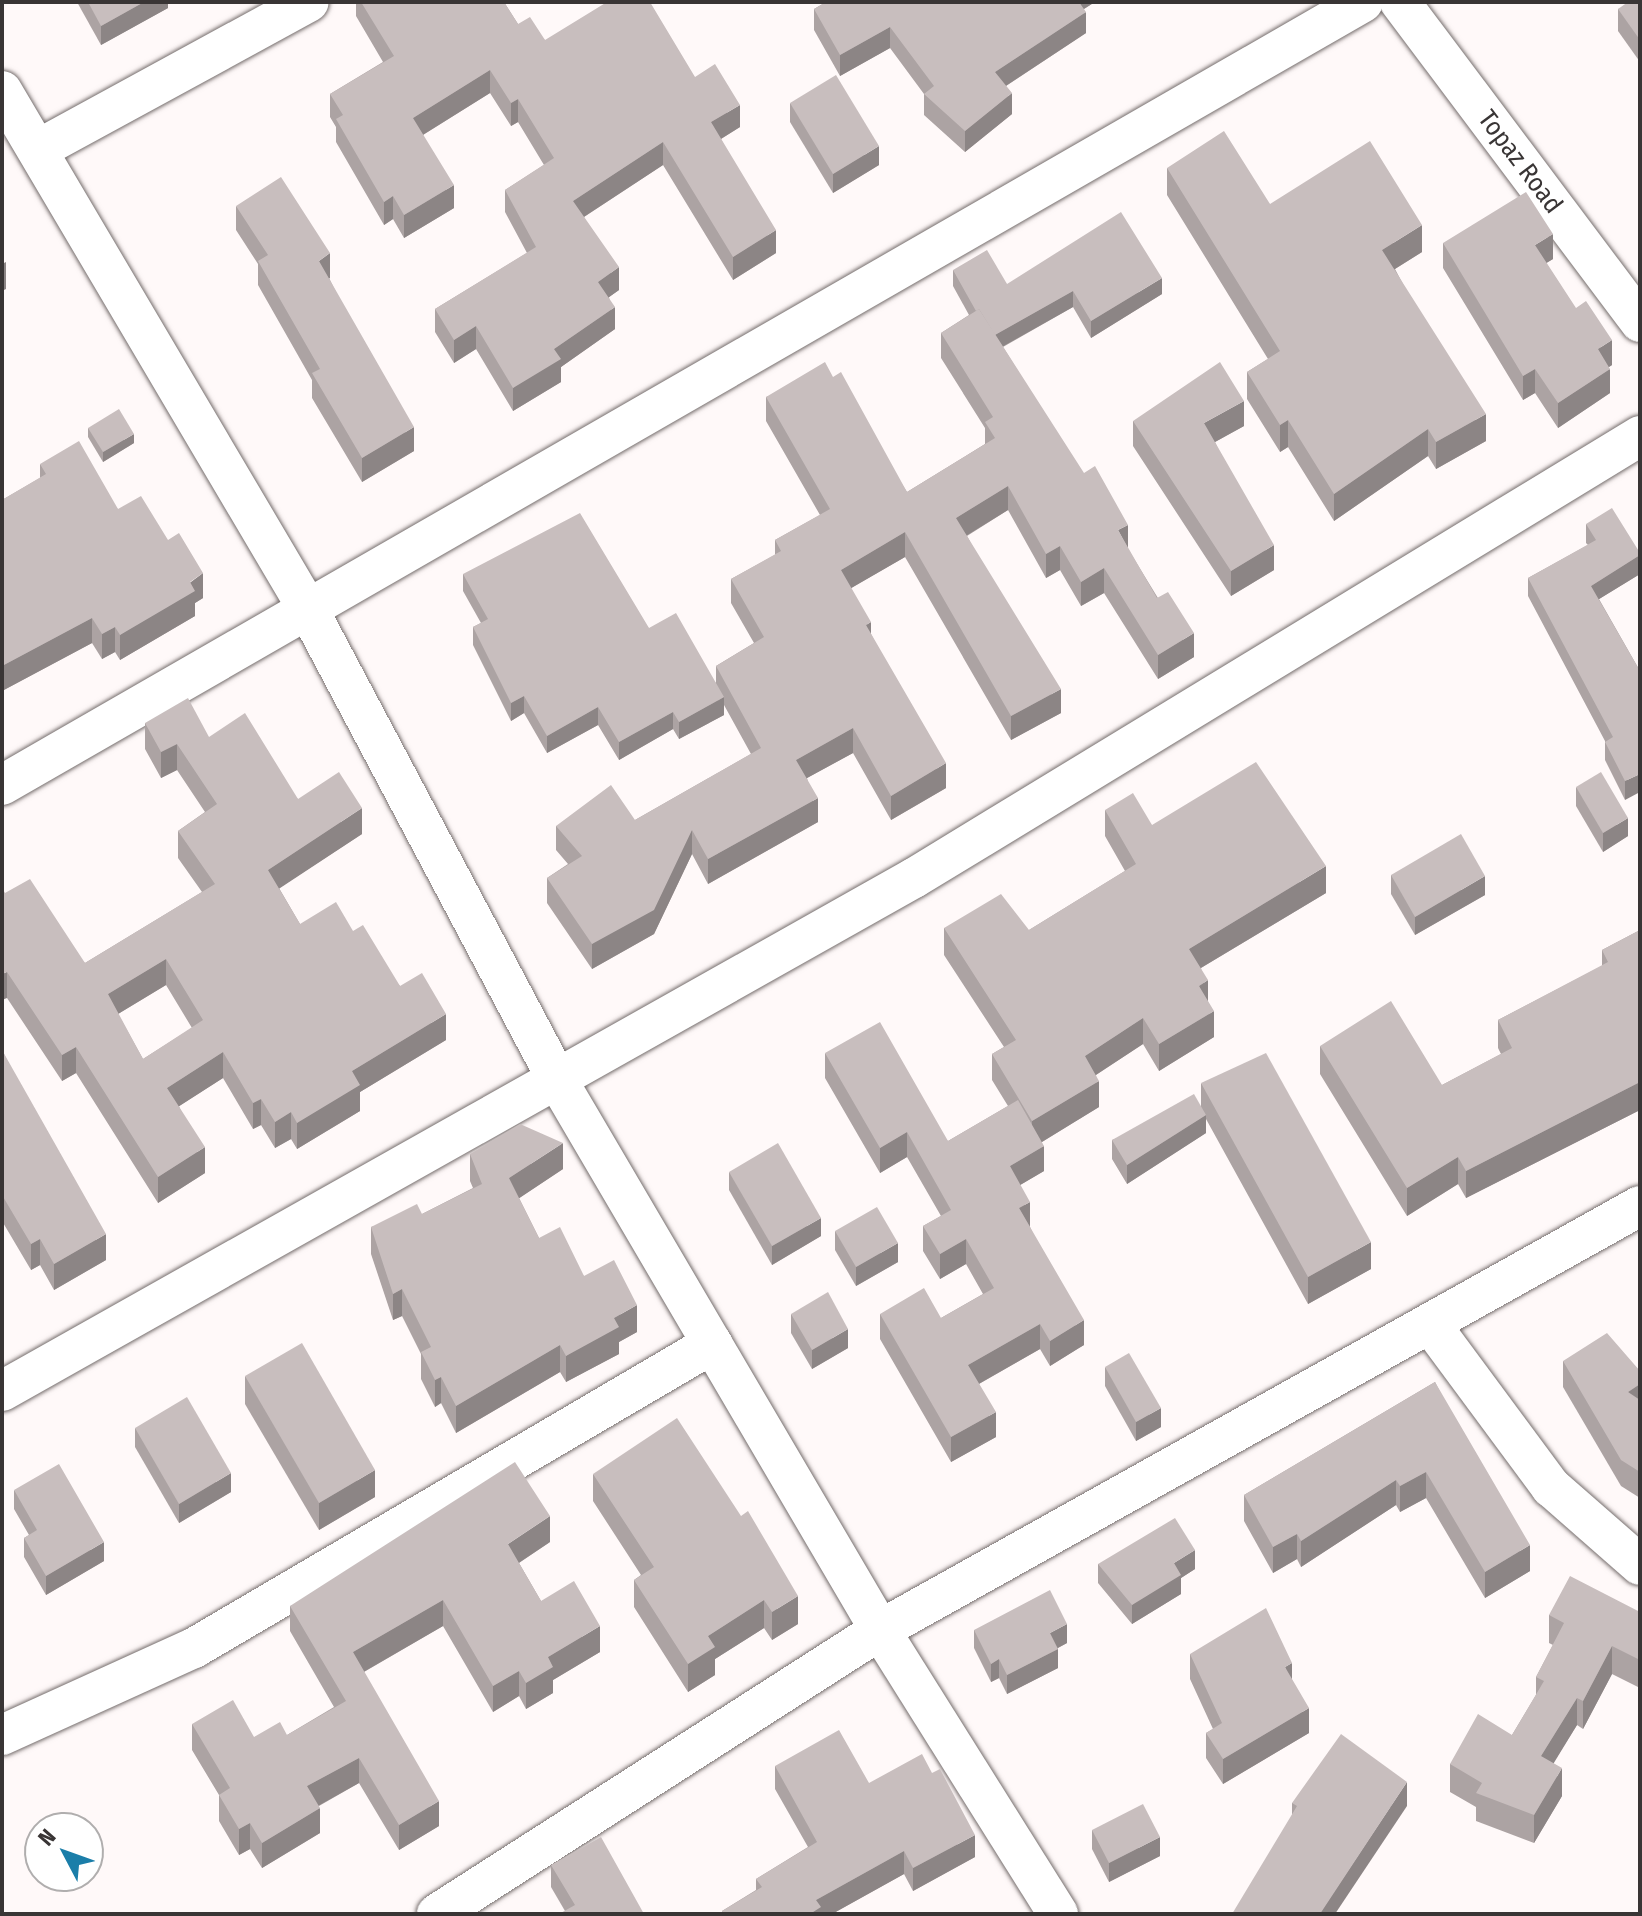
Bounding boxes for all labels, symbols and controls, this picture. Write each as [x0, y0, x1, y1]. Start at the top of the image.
street label: Topaz Road [1471, 104, 1569, 220]
north arrow [24, 1812, 104, 1892]
text: N [33, 1823, 62, 1851]

